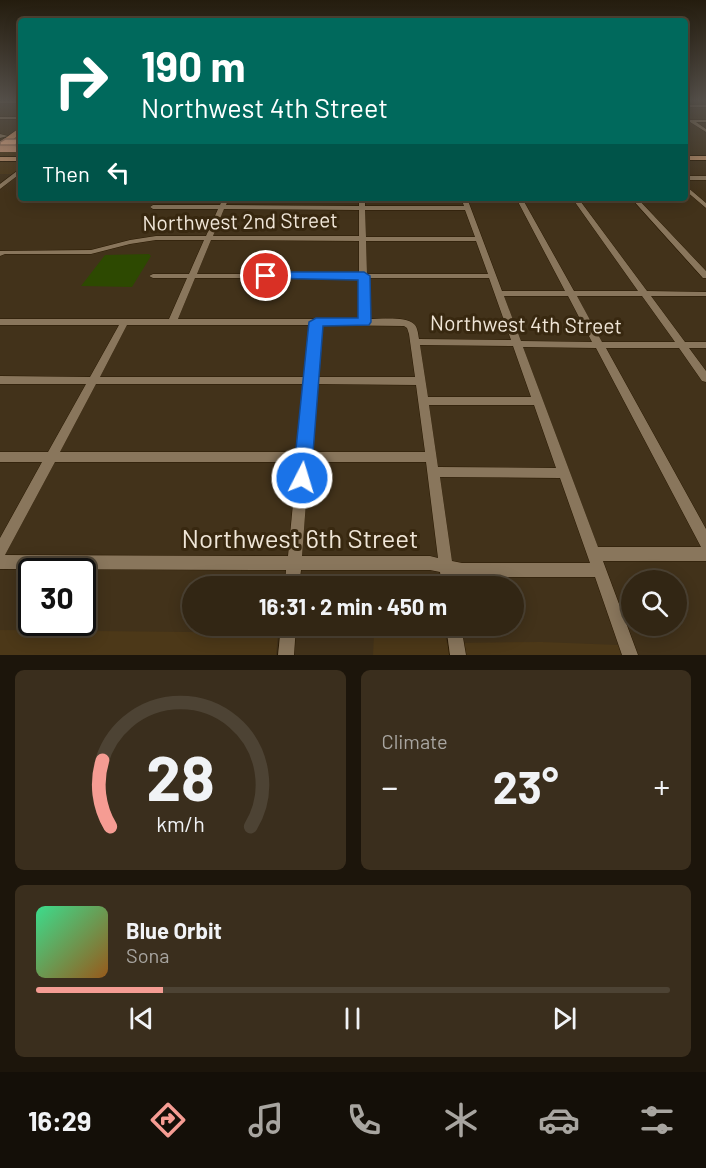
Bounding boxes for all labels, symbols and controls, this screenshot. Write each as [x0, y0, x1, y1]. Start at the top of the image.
text: 190 m [141, 40, 246, 90]
icon: right [42, 42, 120, 120]
text: Northwest 4th Street [141, 91, 388, 123]
icon: left [102, 156, 135, 189]
text: Then [42, 160, 90, 186]
street label: Northwest 2nd Street [142, 206, 338, 235]
pin [240, 250, 291, 301]
icon: arrive [249, 259, 282, 292]
street label: Northwest 4th Street [430, 309, 622, 338]
position arrow [270, 446, 334, 510]
street label: Northwest 6th Street [182, 522, 418, 553]
speed limit sign: 30 [18, 558, 96, 636]
map controls [621, 570, 687, 636]
button: search [621, 570, 687, 636]
text: 16:31 · 2 min · 450 m [259, 593, 447, 619]
text: Climate [382, 729, 448, 753]
text: 28 [146, 739, 215, 813]
text: 23° [493, 759, 559, 813]
text: − [382, 766, 398, 806]
text: + [653, 766, 670, 806]
text: km/h [156, 811, 205, 836]
text: Blue Orbit [126, 917, 222, 943]
text: Sona [126, 943, 170, 967]
icon: previous [125, 1002, 158, 1035]
icon: pause [336, 1002, 369, 1035]
icon: next [548, 1002, 581, 1035]
icon: directions [147, 1099, 189, 1141]
icon: music [245, 1099, 287, 1141]
icon: phone [343, 1099, 385, 1141]
icon: climate [440, 1099, 482, 1141]
icon: car [538, 1099, 580, 1141]
icon: filters [636, 1099, 678, 1141]
text: 16:29 [28, 1104, 91, 1136]

